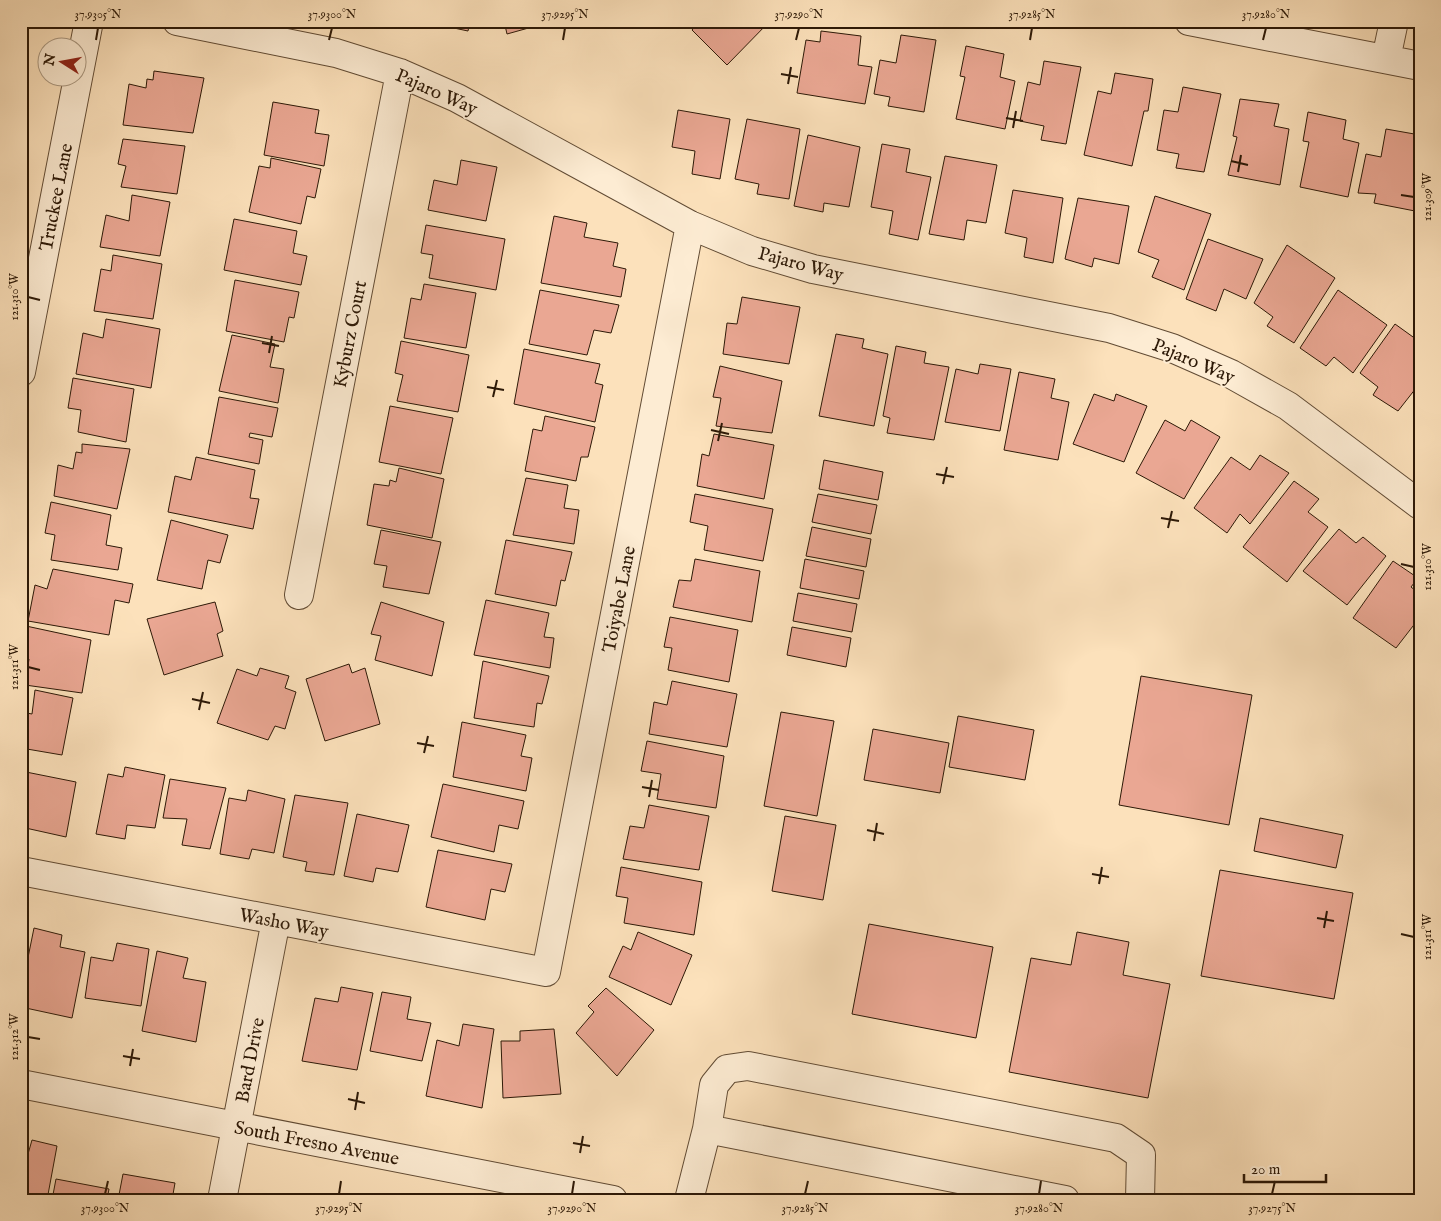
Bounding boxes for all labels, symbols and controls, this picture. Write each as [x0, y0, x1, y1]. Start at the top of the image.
text: 37.9305°N [75, 7, 122, 22]
text: 37.9300°N [308, 7, 357, 22]
text: 37.9295°N [541, 7, 589, 22]
text: 37.9290°N [775, 7, 824, 22]
text: 37.9285°N [1009, 7, 1056, 22]
text: 37.9280°N [1242, 7, 1291, 22]
north arrow [38, 38, 88, 88]
text: N [40, 52, 60, 68]
street label: Pajaro Way [391, 64, 482, 122]
street label: Truckee Lane [35, 141, 79, 253]
text: 121.309°W [1420, 172, 1435, 221]
street label: Pajaro Way [755, 242, 846, 288]
text: 121.310°W [7, 273, 22, 321]
street label: Kyburz Court [329, 278, 373, 390]
street label: Pajaro Way [1148, 334, 1239, 390]
text: 121.310°W [1420, 543, 1435, 591]
street label: Toiyabe Lane [598, 544, 642, 655]
text: 121.311°W [7, 644, 22, 690]
street label: Washo Way [237, 904, 331, 945]
text: 121.311°W [1420, 914, 1435, 960]
text: 121.312°W [7, 1013, 22, 1060]
street label: Bard Drive [231, 1015, 271, 1105]
street label: South Fresno Avenue [232, 1116, 401, 1172]
scale bar [1244, 1151, 1326, 1183]
text: 20 m [1251, 1160, 1281, 1179]
text: 37.9300°N [81, 1201, 130, 1216]
text: 37.9295°N [315, 1201, 363, 1216]
text: 37.9290°N [548, 1201, 597, 1216]
text: 37.9285°N [782, 1201, 829, 1216]
text: 37.9280°N [1015, 1201, 1064, 1216]
text: 37.9275°N [1248, 1201, 1296, 1216]

